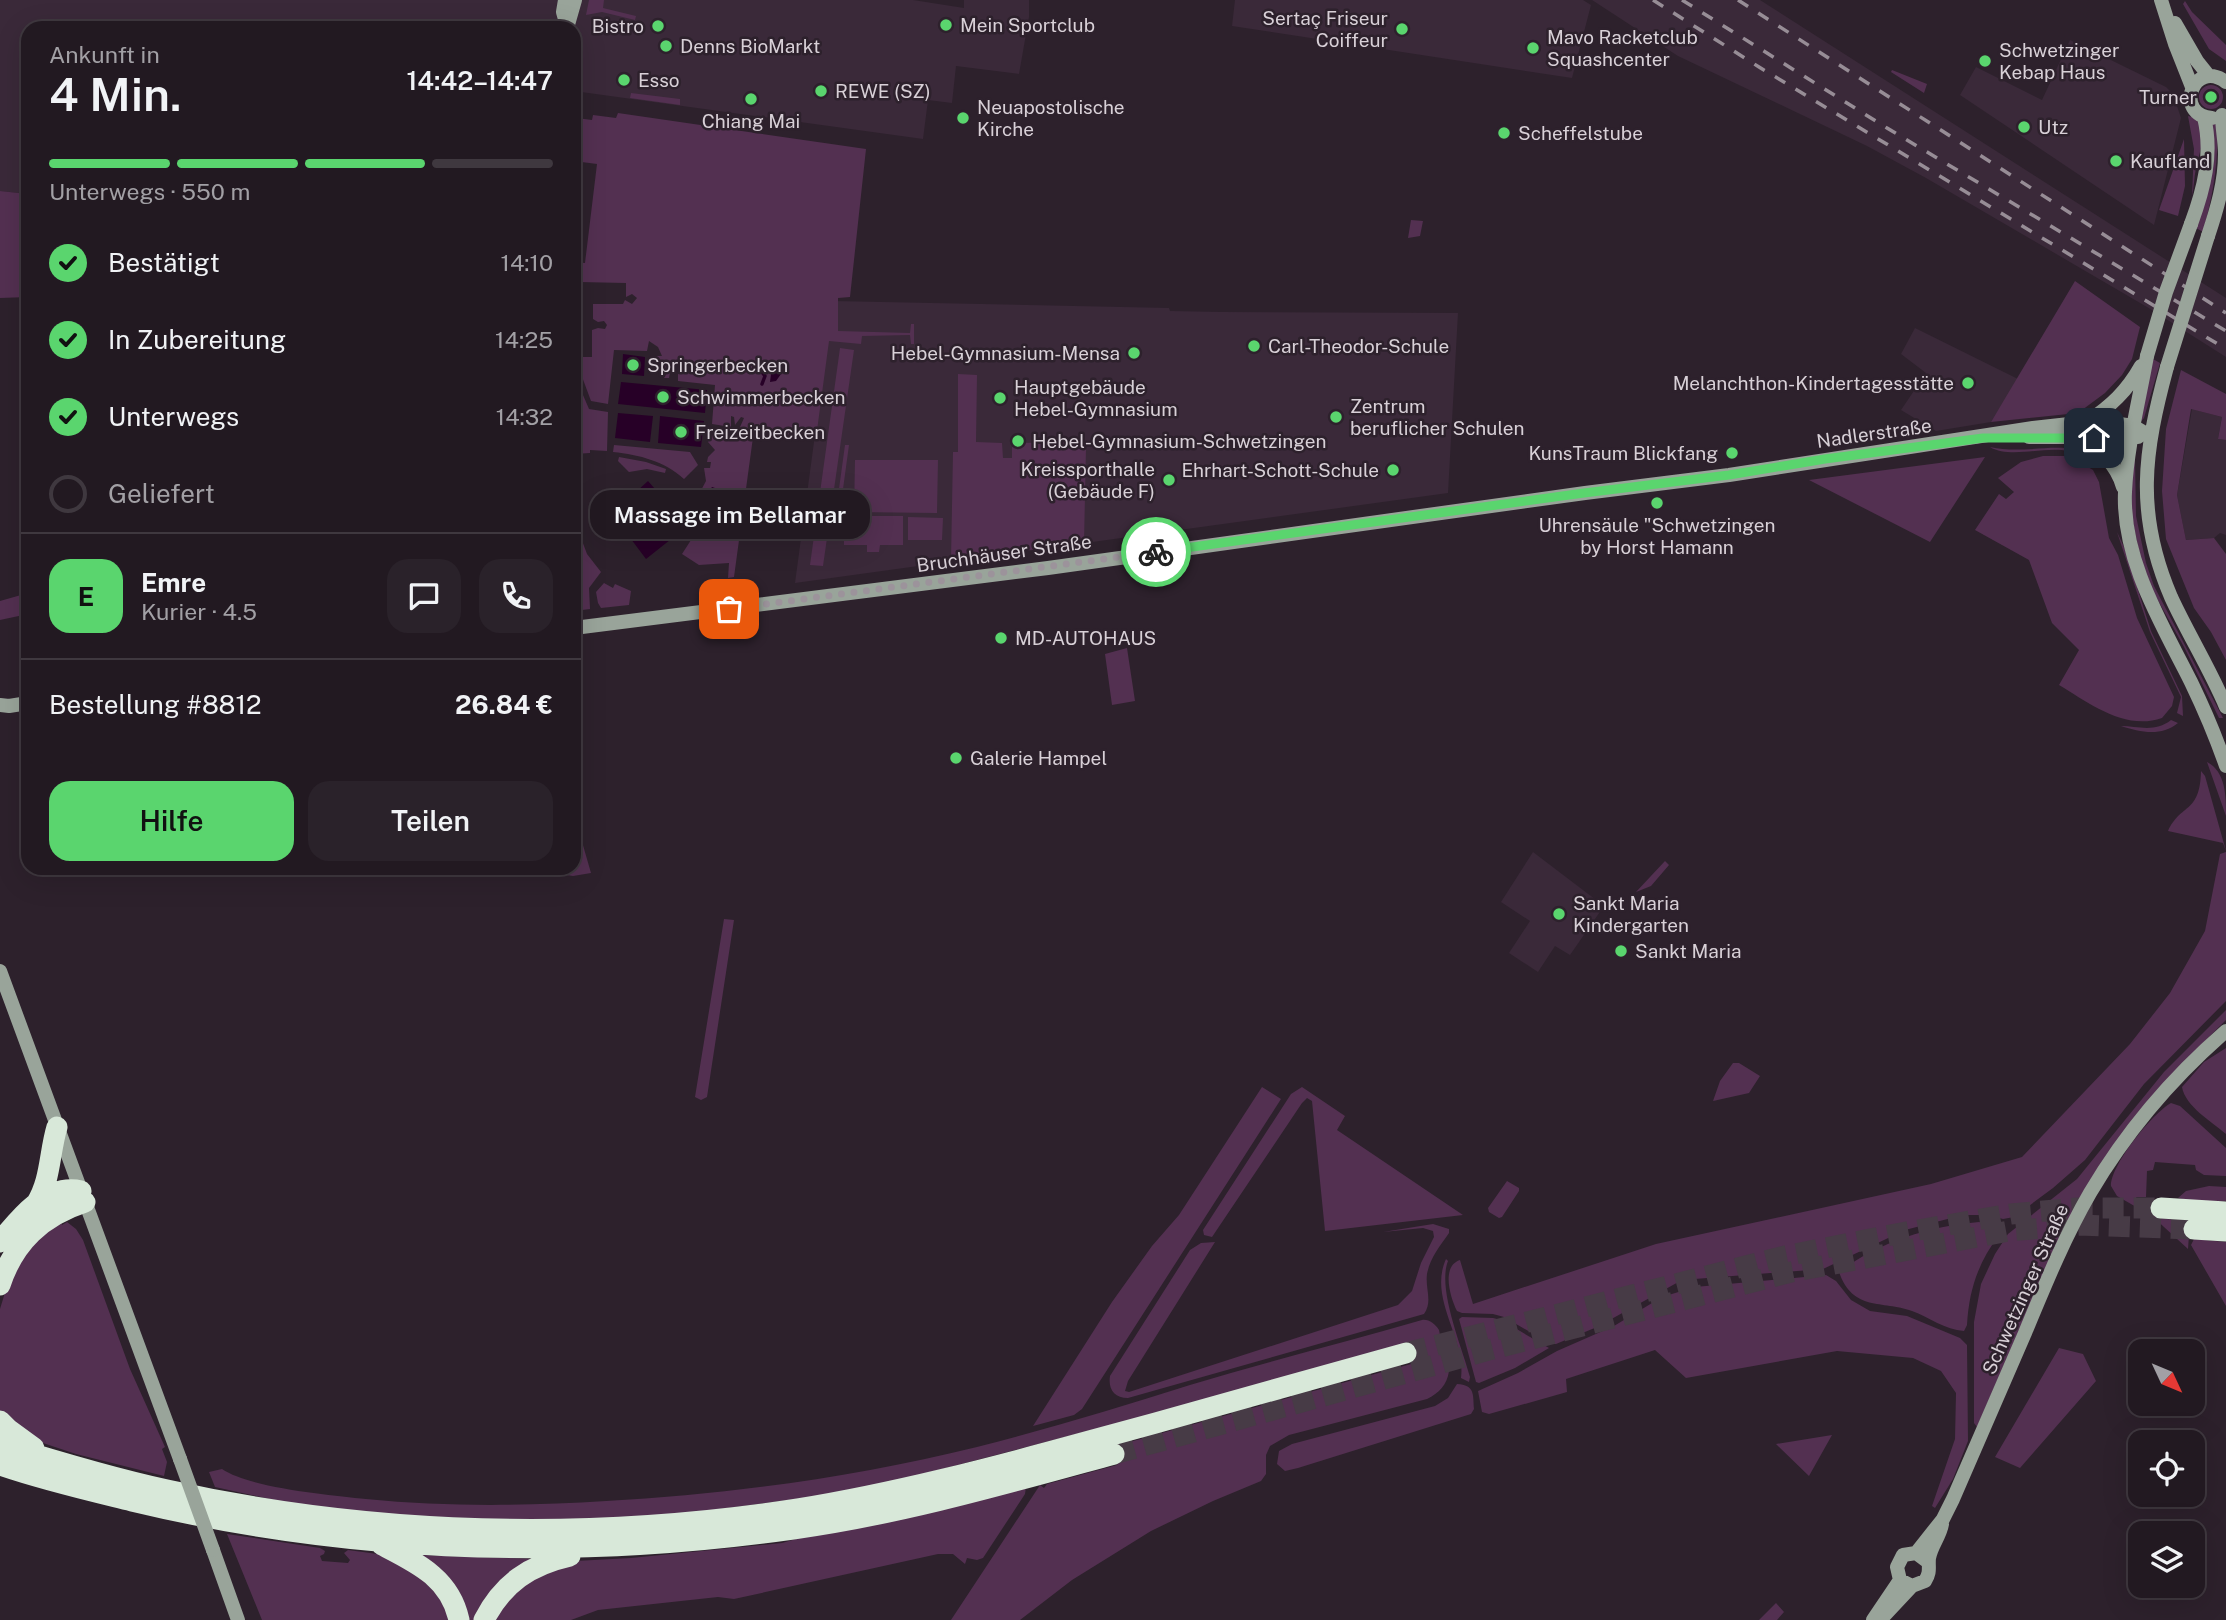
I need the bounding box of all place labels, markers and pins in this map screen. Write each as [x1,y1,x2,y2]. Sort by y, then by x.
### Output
place label: Sertaç Friseur Coiffeur [1262,7,1388,51]
place label: Mein Sportclub [960,14,1095,36]
place label: Bistro [592,15,644,37]
marker: Mein Sportclub [938,17,954,33]
marker: Bistro [650,18,666,34]
marker: Sertaç Friseur Coiffeur [1394,21,1410,37]
place label: Mavo Racketclub Squashcenter [1547,26,1698,70]
place label: Denns BioMarkt [680,35,820,57]
marker: Denns BioMarkt [658,38,674,54]
place label: Schwetzinger Kebap Haus [1999,39,2120,83]
marker: Mavo Racketclub Squashcenter [1525,40,1541,56]
marker: Schwetzinger Kebap Haus [1977,53,1993,69]
place label: Esso [638,69,680,91]
marker: Esso [616,72,632,88]
place label: REWE (SZ) [835,80,931,102]
marker: REWE (SZ) [813,83,829,99]
place label: Turner [2139,86,2197,108]
marker: Turner [2203,89,2219,105]
marker: Chiang Mai [743,91,759,107]
place label: Neuapostolische Kirche [977,96,1125,140]
place label: Chiang Mai [702,110,800,132]
marker: Neuapostolische Kirche [955,110,971,126]
place label: Utz [2038,116,2068,138]
marker: Utz [2016,119,2032,135]
place label: Scheffelstube [1518,122,1643,144]
marker: Scheffelstube [1496,125,1512,141]
place label: Kaufland [2130,150,2210,172]
marker: Kaufland [2108,153,2124,169]
place label: Carl-Theodor-Schule [1268,335,1449,357]
marker: Carl-Theodor-Schule [1246,338,1262,354]
place label: Hebel-Gymnasium-Mensa [891,342,1120,364]
marker: Hebel-Gymnasium-Mensa [1126,345,1142,361]
place label: Springerbecken [647,354,788,376]
marker: Springerbecken [625,357,641,373]
place label: Melanchthon-Kindertagesstätte [1673,372,1954,394]
marker: Melanchthon-Kindertagesstätte [1960,375,1976,391]
place label: Hauptgebäude Hebel-Gymnasium [1014,376,1178,420]
place label: Schwimmerbecken [677,386,846,408]
marker: Schwimmerbecken [655,389,671,405]
marker: Hauptgebäude Hebel-Gymnasium [992,390,1008,406]
place label: Zentrum beruflicher Schulen [1350,395,1524,439]
pin [2064,408,2124,468]
marker: Zentrum beruflicher Schulen [1328,409,1344,425]
place label: Freizeitbecken [695,421,825,443]
marker: Freizeitbecken [673,424,689,440]
place label: Hebel-Gymnasium-Schwetzingen [1032,430,1326,452]
marker: Hebel-Gymnasium-Schwetzingen [1010,433,1026,449]
place label: KunsTraum Blickfang [1528,442,1718,464]
marker: KunsTraum Blickfang [1724,445,1740,461]
place label: Kreissporthalle (Gebäude F) [1021,458,1155,502]
place label: Ehrhart-Schott-Schule [1181,459,1379,481]
marker: Ehrhart-Schott-Schule [1385,462,1401,478]
marker: Kreissporthalle (Gebäude F) [1161,472,1177,488]
callout: Massage im Bellamar [589,490,869,539]
marker: Uhrensäule "Schwetzingen by Horst Hamann [1649,495,1665,511]
place label: Uhrensäule "Schwetzingen by Horst Hamann [1538,514,1776,558]
pin [699,579,759,639]
place label: MD-AUTOHAUS [1015,627,1156,649]
marker: MD-AUTOHAUS [993,630,1009,646]
place label: Galerie Hampel [970,747,1107,769]
marker: Galerie Hampel [948,750,964,766]
place label: Sankt Maria Kindergarten [1573,892,1689,936]
marker: Sankt Maria Kindergarten [1551,906,1567,922]
place label: Sankt Maria [1635,940,1741,962]
marker: Sankt Maria [1613,943,1629,959]

